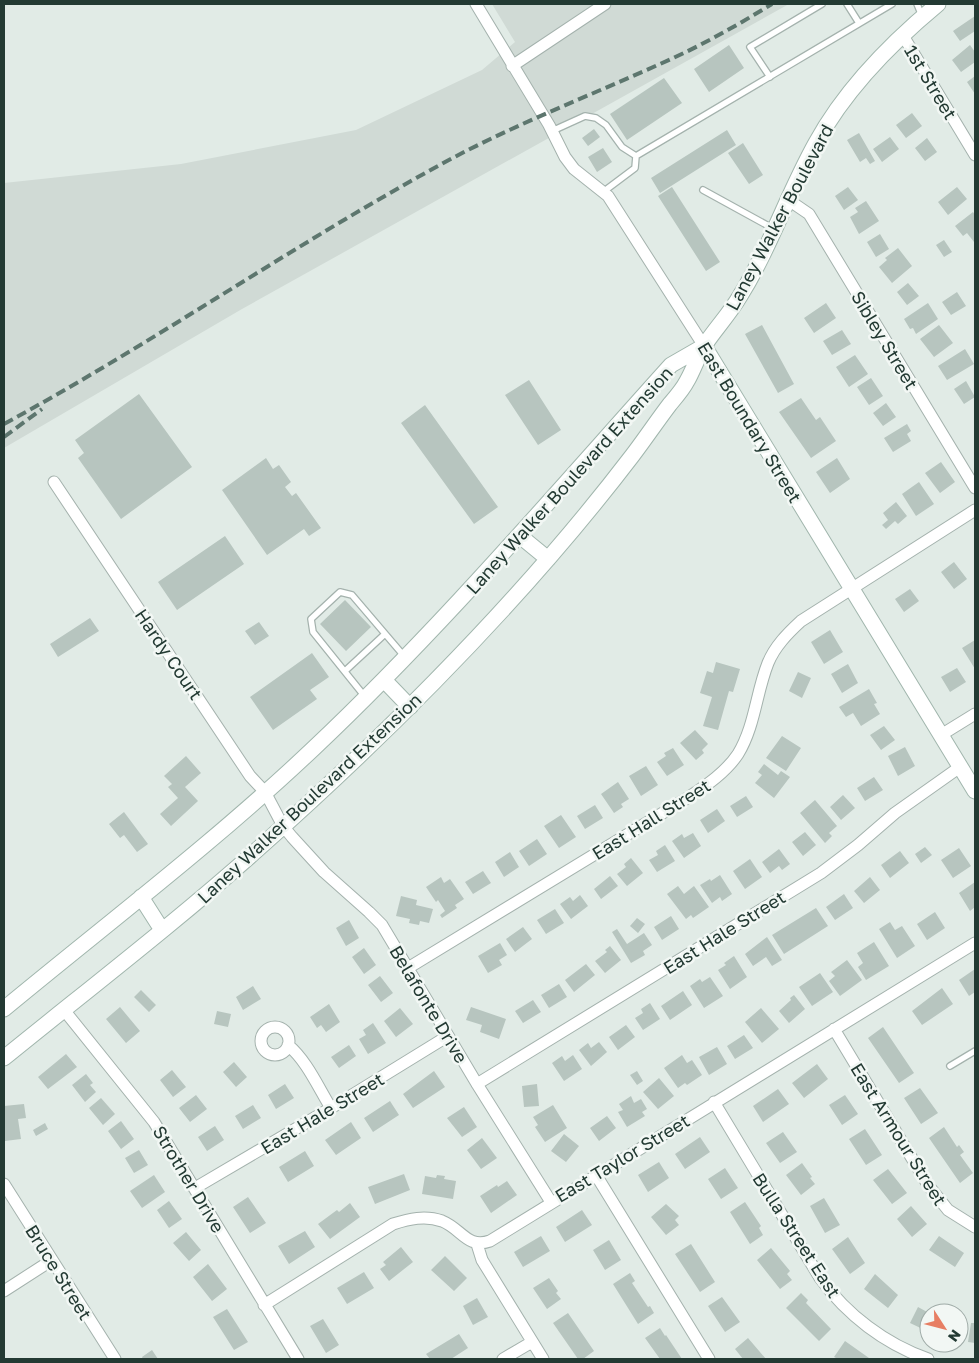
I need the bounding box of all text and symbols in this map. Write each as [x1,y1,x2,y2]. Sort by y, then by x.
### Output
street label: 1st Street [900,41,962,123]
street label: Laney Walker Boulevard [721,120,837,314]
street label: Sibley Street [847,287,923,393]
street label: East Boundary Street [693,338,807,506]
street label: Laney Walker Boulevard Extension [461,362,677,598]
street label: Hardy Court [131,604,207,704]
street label: Laney Walker Boulevard Extension [192,688,426,908]
street label: East Hall Street [588,774,714,864]
street label: East Hale Street [659,886,789,978]
street label: Belafonte Drive [385,941,473,1067]
street label: East Armour Street [846,1059,952,1209]
street label: East Hale Street [256,1068,388,1158]
street label: East Taylor Street [551,1109,693,1207]
street label: Strother Drive [148,1122,230,1236]
street label: Bulla Street East [748,1168,846,1302]
street label: Bruce Street [21,1220,97,1324]
north arrow [919,1303,969,1353]
text: N [945,1327,965,1345]

